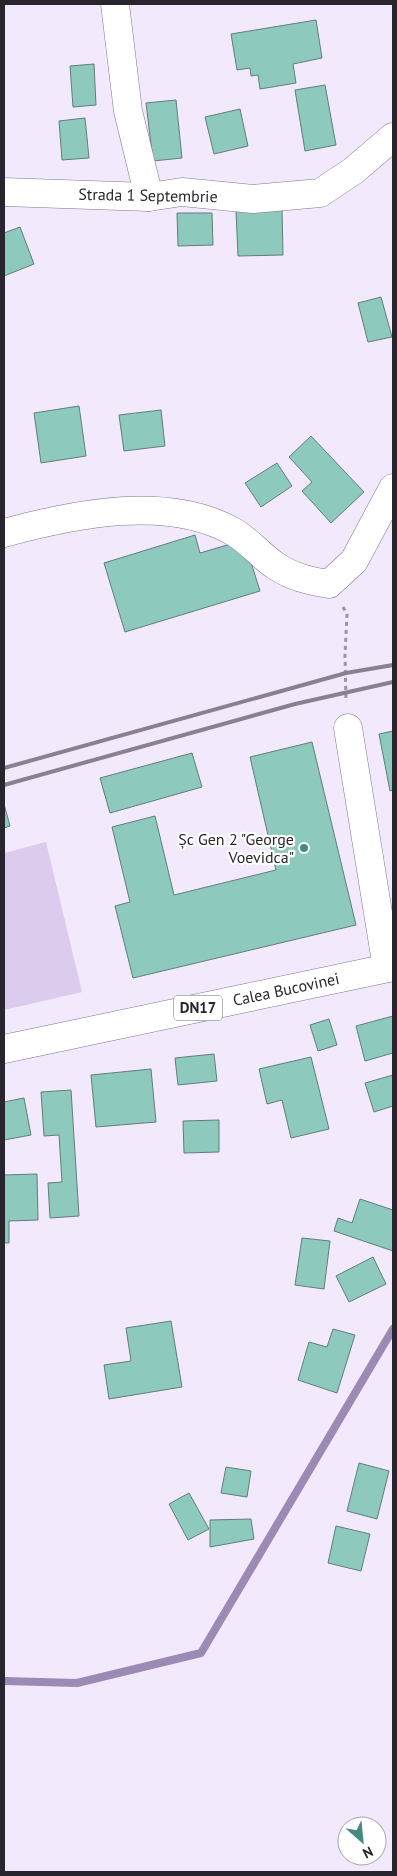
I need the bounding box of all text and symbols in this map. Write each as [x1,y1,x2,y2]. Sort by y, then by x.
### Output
street label: Strada 1 Septembrie [78,184,218,206]
place label: Șc Gen 2 "George Voevidca" [178,829,294,867]
marker: Șc Gen 2 "George Voevidca" [298,842,310,854]
street label: Calea Bucovinei [231,968,341,1010]
road number: DN17 [174,996,222,1020]
north arrow [337,1816,387,1866]
text: N [360,1842,376,1863]

